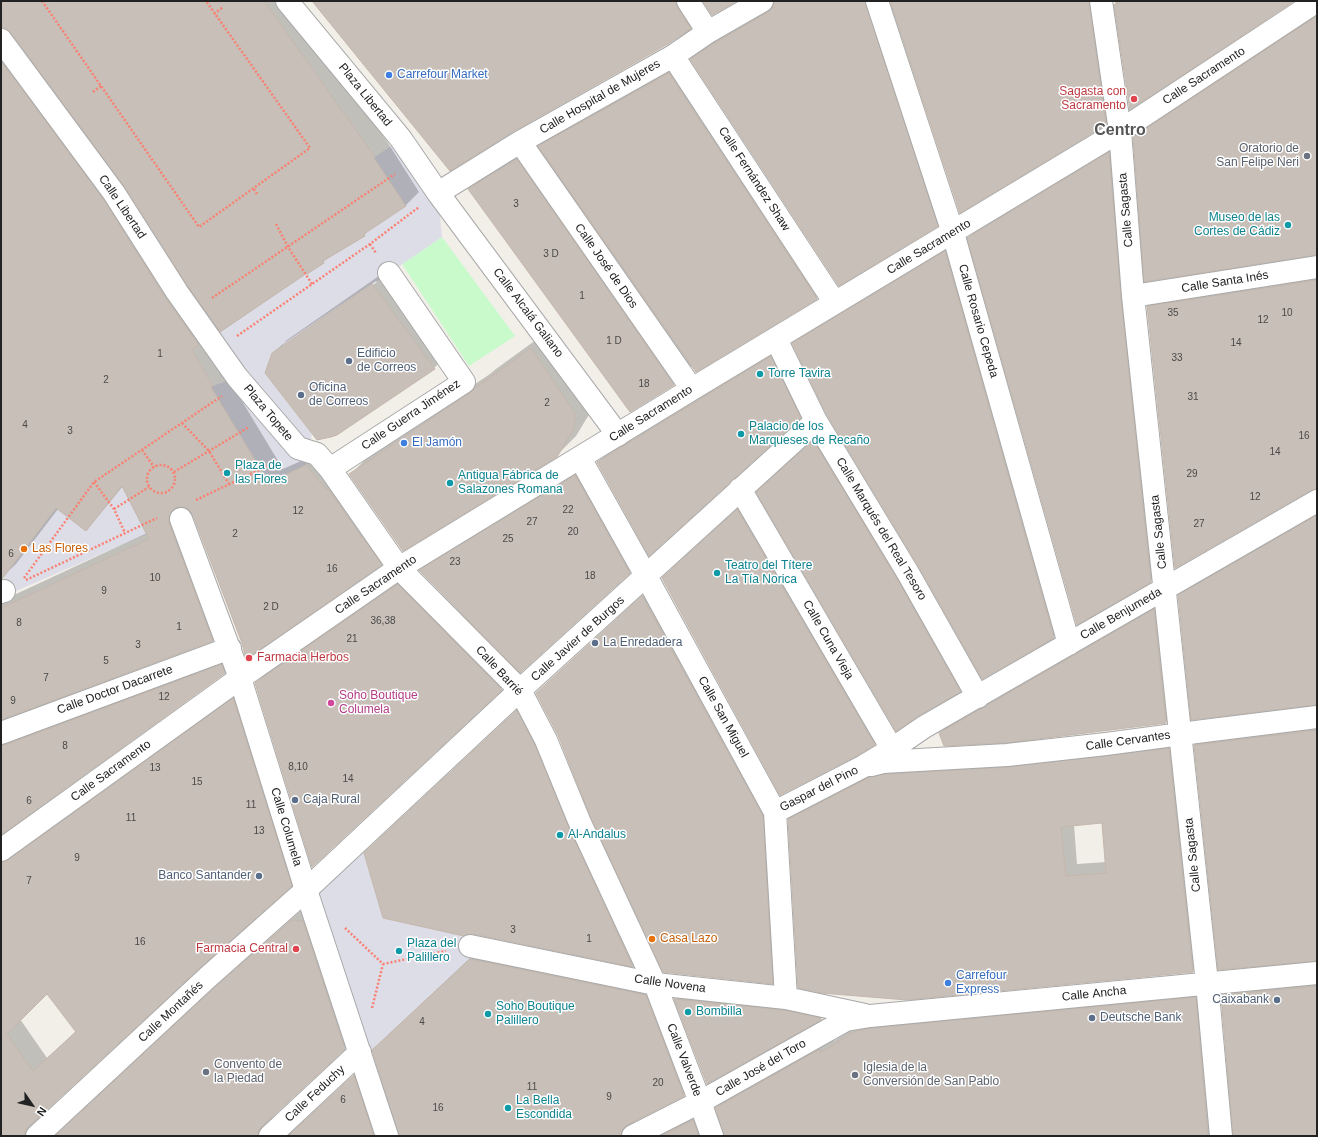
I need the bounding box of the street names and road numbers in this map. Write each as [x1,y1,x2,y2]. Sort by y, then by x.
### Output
street label: Calle Sacramento [1160,44,1248,108]
street label: Calle Hospital de Mujeres [537,57,663,137]
street label: Plaza Libertad [335,61,395,129]
street label: Calle Fernández Shaw [715,124,793,234]
street label: Calle Libertad [95,172,149,242]
street label: Calle Sagasta [1116,172,1136,248]
street label: Calle Sacramento [884,216,974,278]
street label: Calle José de Dios [571,221,641,311]
street label: Calle Rosario Cepeda [955,263,1001,379]
street label: Calle Alcalá Galiano [490,266,566,360]
street label: Calle Santa Inés [1180,268,1270,296]
street label: Calle Guerra Jiménez [359,377,463,453]
street label: Plaza Topete [240,382,296,444]
street label: Calle Sacramento [607,383,695,445]
street label: Calle Marqués del Real Tesoro [833,455,929,603]
street label: Calle Sagasta [1148,494,1170,570]
street label: Calle Sacramento [332,552,420,618]
street label: Calle Benjumeda [1078,585,1164,643]
street label: Calle Javier de Burgos [528,593,628,685]
street label: Calle Cuna Vieja [799,598,857,682]
street label: Calle Barrié [472,643,526,699]
street label: Calle Doctor Dacarrete [55,662,175,718]
street label: Calle San Miguel [695,674,751,760]
street label: Calle Cervantes [1085,728,1171,754]
street label: Calle Sacramento [68,737,154,805]
street label: Gaspar del Pino [777,763,861,815]
street label: Calle Columela [267,786,305,868]
street label: Calle Sagasta [1182,817,1204,893]
street label: Calle Novena [633,972,707,996]
street label: Calle Montañés [136,978,206,1046]
street label: Calle Ancha [1061,983,1127,1005]
street label: Calle Valverde [663,1021,705,1099]
street label: Calle José del Toro [713,1036,809,1100]
street label: Calle Feduchy [282,1063,348,1125]

